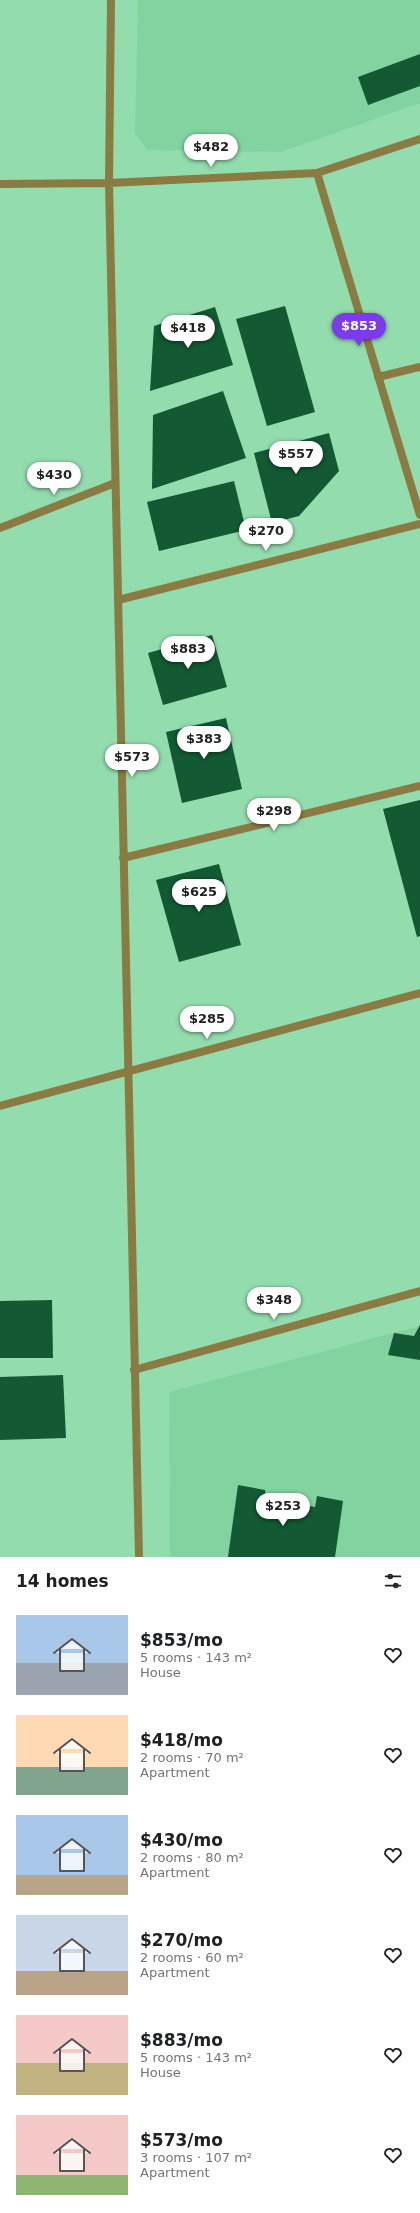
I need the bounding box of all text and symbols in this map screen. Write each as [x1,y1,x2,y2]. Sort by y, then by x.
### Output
pin: $482 [187,134,235,168]
text: $482 [193,139,229,154]
pin: $853 [335,313,383,347]
pin: $418 [164,315,212,349]
text: $853 [341,318,377,333]
text: $418 [170,320,206,335]
pin: $557 [272,441,320,475]
text: $557 [278,446,314,461]
pin: $430 [30,462,78,496]
text: $430 [36,467,72,482]
pin: $270 [242,518,290,552]
text: $270 [248,523,284,538]
pin: $883 [164,636,212,670]
text: $883 [170,641,206,656]
pin: $383 [180,726,228,760]
text: $383 [186,731,222,746]
pin: $573 [108,744,156,778]
text: $573 [114,749,150,764]
pin: $298 [250,798,298,832]
text: $298 [256,803,292,818]
pin: $625 [175,879,223,913]
text: $625 [181,884,217,899]
pin: $285 [183,1006,231,1040]
text: $285 [189,1011,225,1026]
pin: $348 [250,1287,298,1321]
text: $348 [256,1292,292,1307]
pin: $253 [259,1493,307,1527]
text: $253 [265,1498,301,1513]
icon: filters [382,1570,404,1592]
text: 14 homes [16,1571,109,1591]
text: $853/mo [140,1630,223,1650]
icon: home [48,1631,96,1679]
icon: heart [382,1644,404,1666]
text: 5 rooms · 143 m² [140,1650,252,1665]
text: House [140,1665,181,1680]
text: $418/mo [140,1730,223,1750]
icon: home [48,1731,96,1779]
icon: heart [382,1744,404,1766]
text: 2 rooms · 70 m² [140,1750,244,1765]
text: Apartment [140,1765,210,1780]
text: $430/mo [140,1830,223,1850]
icon: home [48,1831,96,1879]
icon: heart [382,1844,404,1866]
text: 2 rooms · 80 m² [140,1850,244,1865]
text: Apartment [140,1865,210,1880]
text: $270/mo [140,1930,223,1950]
icon: home [48,1931,96,1979]
icon: heart [382,1944,404,1966]
text: 2 rooms · 60 m² [140,1950,244,1965]
text: Apartment [140,1965,210,1980]
text: $883/mo [140,2030,223,2050]
icon: home [48,2031,96,2079]
icon: heart [382,2044,404,2066]
text: 5 rooms · 143 m² [140,2050,252,2065]
text: House [140,2065,181,2080]
text: $573/mo [140,2130,223,2150]
icon: home [48,2131,96,2179]
icon: heart [382,2144,404,2166]
text: 3 rooms · 107 m² [140,2150,252,2165]
text: Apartment [140,2165,210,2180]

